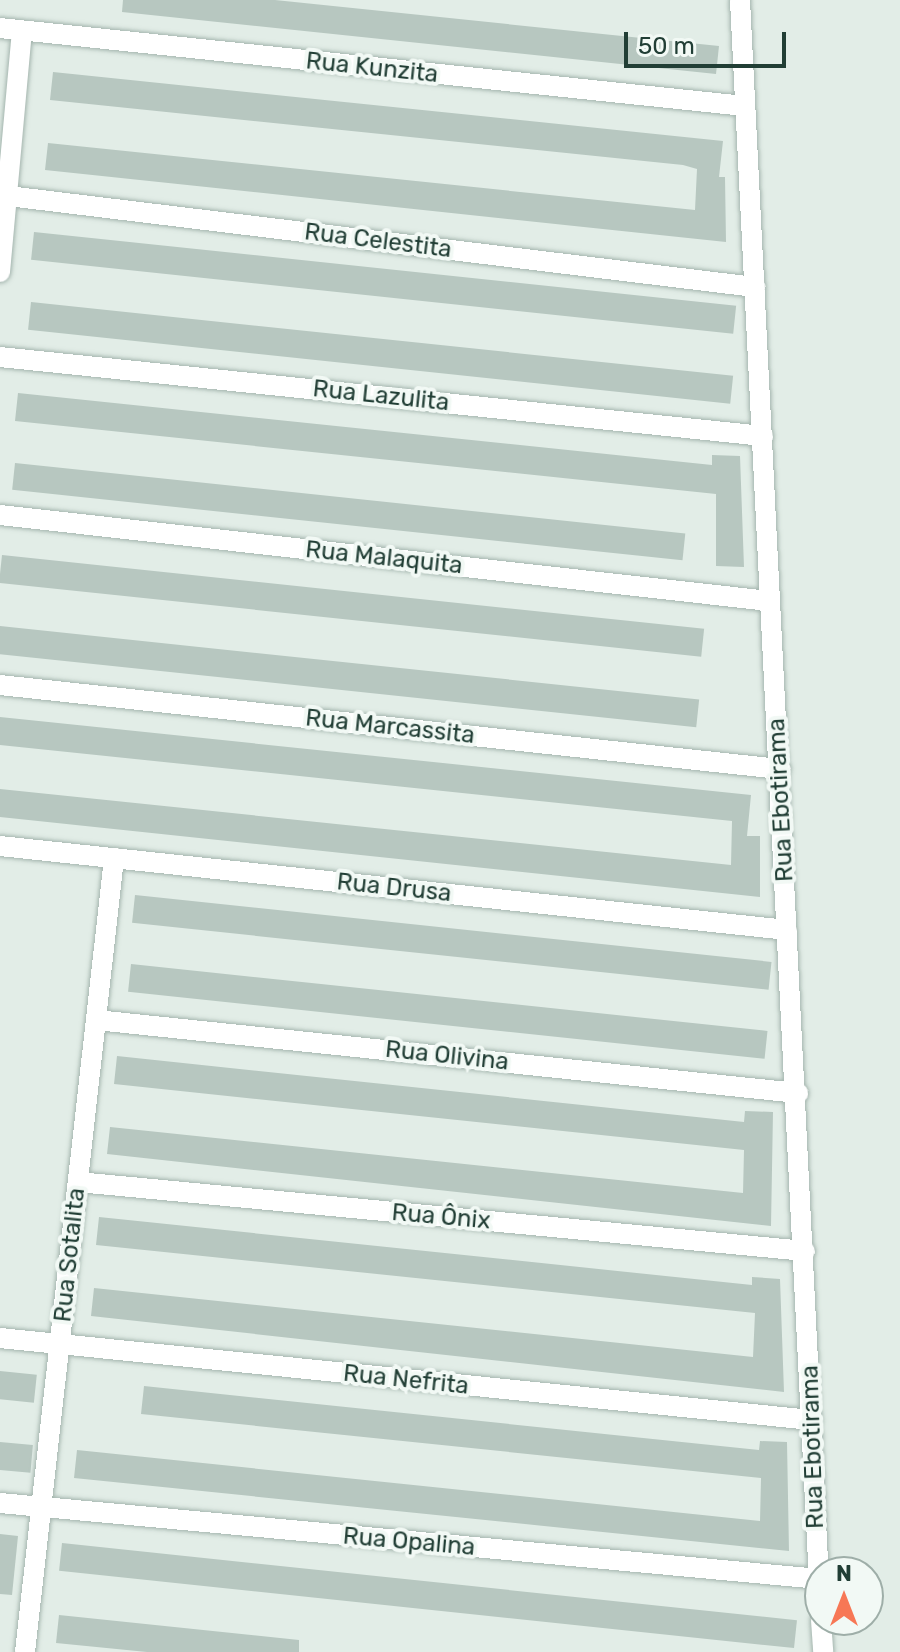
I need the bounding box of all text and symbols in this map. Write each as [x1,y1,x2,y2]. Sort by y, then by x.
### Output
scale bar [628,16,790,66]
text: 50 m [638,32,695,60]
street label: Rua Kunzita [304,47,440,89]
street label: Rua Celestita [303,218,453,264]
street label: Rua Lazulita [311,375,451,417]
street label: Rua Malaquita [304,535,464,581]
street label: Rua Marcassita [304,704,476,750]
street label: Rua Ebotirama [762,717,800,883]
street label: Rua Drusa [335,868,453,908]
street label: Rua Olivina [384,1035,510,1077]
street label: Rua Sotalita [49,1186,91,1324]
street label: Rua Ônix [391,1198,491,1236]
street label: Rua Nefrita [342,1359,470,1401]
street label: Rua Ebotirama [796,1365,830,1529]
street label: Rua Opalina [342,1522,476,1562]
north arrow [804,1556,884,1636]
text: N [836,1560,852,1587]

